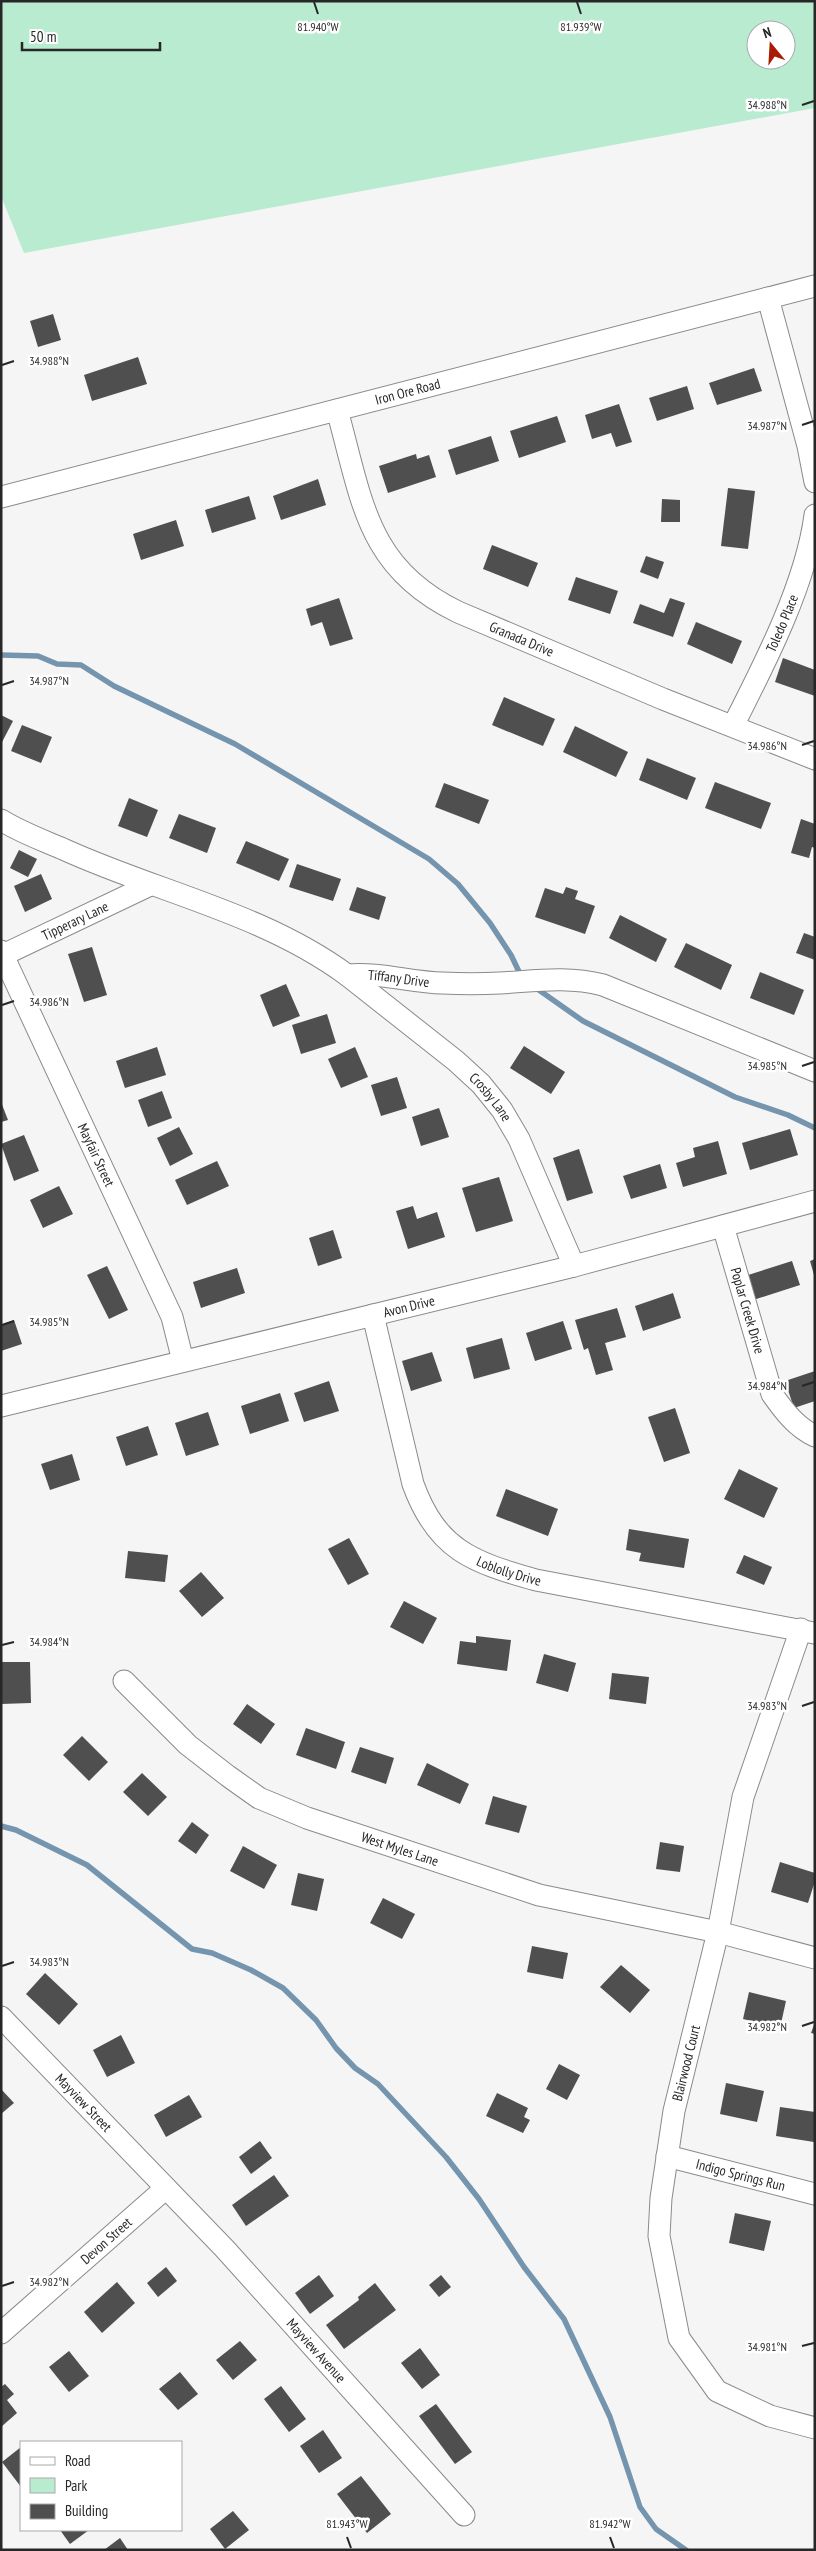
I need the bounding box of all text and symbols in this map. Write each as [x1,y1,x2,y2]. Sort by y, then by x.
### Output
text: 81.940°W [297,19,339,34]
text: 81.939°W [560,19,602,34]
scale bar [22,20,160,52]
north arrow [746,20,796,70]
text: N [761,23,773,42]
text: 50 m [30,27,56,46]
text: 34.988°N [747,97,787,112]
text: 34.988°N [29,353,69,368]
street label: Iron Ore Road [373,375,442,409]
text: 34.987°N [747,418,787,433]
street label: Toledo Place [762,592,802,655]
street label: Granada Drive [487,617,557,661]
text: 34.987°N [29,673,69,688]
text: 34.986°N [747,738,787,753]
street label: Tipperary Lane [39,897,111,944]
street label: Tiffany Drive [367,966,430,991]
text: 34.986°N [29,994,69,1009]
text: 34.985°N [747,1058,787,1073]
street label: Crosby Lane [466,1069,516,1125]
street label: Mayfair Street [74,1120,119,1190]
street label: Poplar Creek Drive [727,1265,769,1356]
street label: Avon Drive [381,1291,437,1321]
text: 34.985°N [29,1314,69,1329]
text: 34.984°N [747,1378,787,1393]
street label: Loblolly Drive [474,1552,543,1590]
text: 34.984°N [29,1634,69,1649]
text: 34.983°N [747,1698,787,1713]
street label: West Myles Lane [359,1828,441,1870]
text: 34.983°N [29,1954,69,1969]
text: 34.982°N [747,2019,787,2034]
street label: Blairwood Court [668,2023,704,2103]
street label: Mayview Street [51,2070,116,2136]
street label: Indigo Springs Run [694,2155,787,2195]
street label: Devon Street [77,2213,136,2268]
text: 34.982°N [29,2274,69,2289]
street label: Mayview Avenue [283,2315,350,2387]
text: 34.981°N [747,2339,787,2354]
legend [20,2441,182,2531]
text: Road [65,2451,91,2470]
text: Park [65,2476,87,2495]
text: Building [65,2501,108,2520]
text: 81.943°W [326,2516,368,2531]
text: 81.942°W [589,2516,631,2531]

